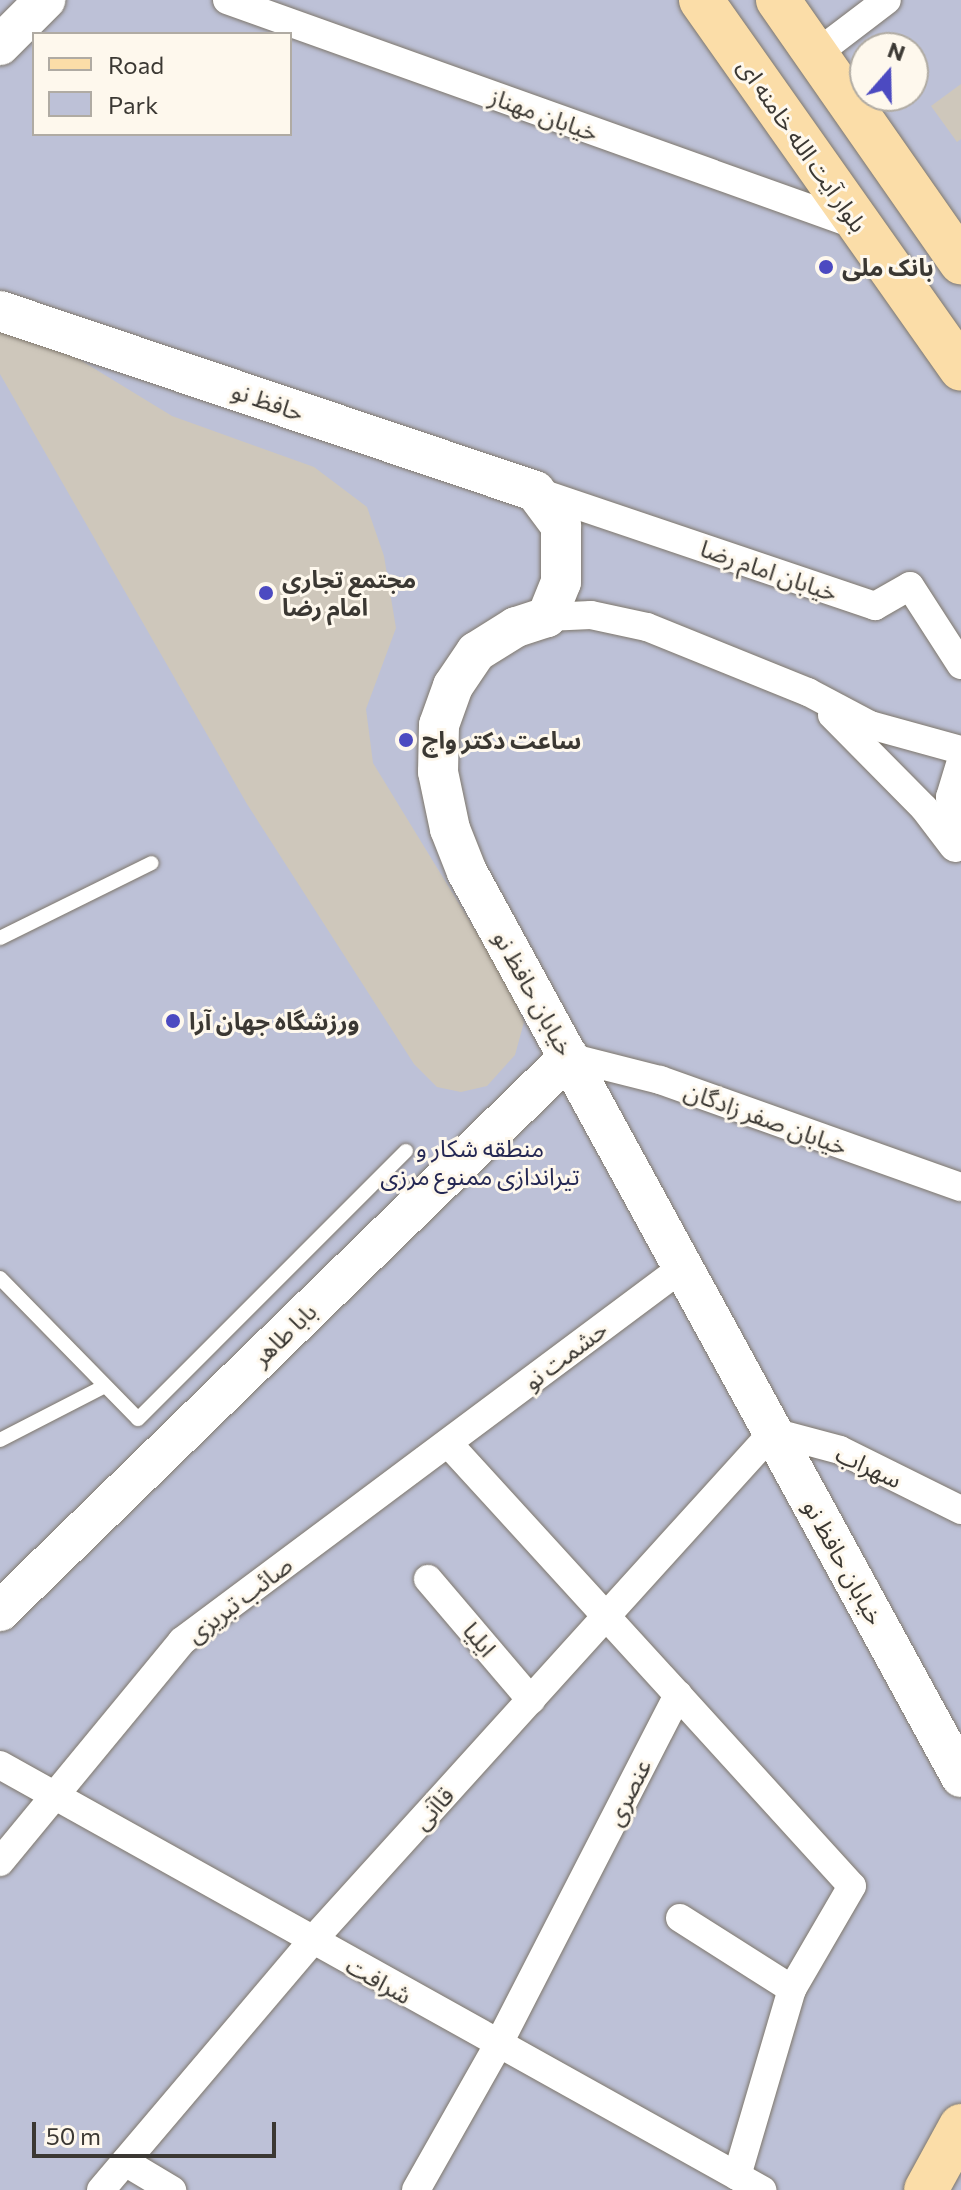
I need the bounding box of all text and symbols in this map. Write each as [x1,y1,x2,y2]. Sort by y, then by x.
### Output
legend [32,32,292,136]
north arrow [849,32,929,112]
text: N [884,35,909,66]
text: Road [108,50,164,79]
street label: بلوار آیت الله خامنه ای [732,53,874,237]
street label: خیابان مهناز [486,81,602,147]
text: Park [108,90,158,119]
place label: بانک ملی [842,253,934,281]
marker: بانک ملی [817,258,835,276]
street label: حافظ نو [228,375,308,427]
street label: خیابان امام رضا [697,533,841,607]
place label: مجتمع تجاری امام رضا [282,565,416,621]
marker: مجتمع تجاری امام رضا [257,584,275,602]
place label: ساعت دکتر واچ [422,726,581,754]
marker: ساعت دکتر واچ [397,731,415,749]
street label: خیابان حافظ نو [488,925,580,1061]
place label: ورزشگاه جهان آرا [189,1007,359,1035]
marker: ورزشگاه جهان آرا [164,1012,182,1030]
street label: خیابان صفر زادگان [681,1075,851,1161]
park label: منطقه شکار و تیراندازی ممنوع مرزی [380,1134,580,1190]
street label: بابا طاهر [246,1297,322,1371]
street label: حشمت نو [518,1314,612,1396]
street label: سهراب [831,1438,907,1494]
street label: خیابان حافظ نو [798,1494,890,1630]
street label: صائب تبریزی [180,1550,298,1648]
street label: ایلیا [457,1616,503,1662]
street label: عنصری [599,1754,657,1830]
street label: قاآنی [406,1781,460,1835]
street label: شرافت [341,1950,417,2010]
scale bar [36,2106,280,2156]
text: 50 m [46,2121,101,2150]

